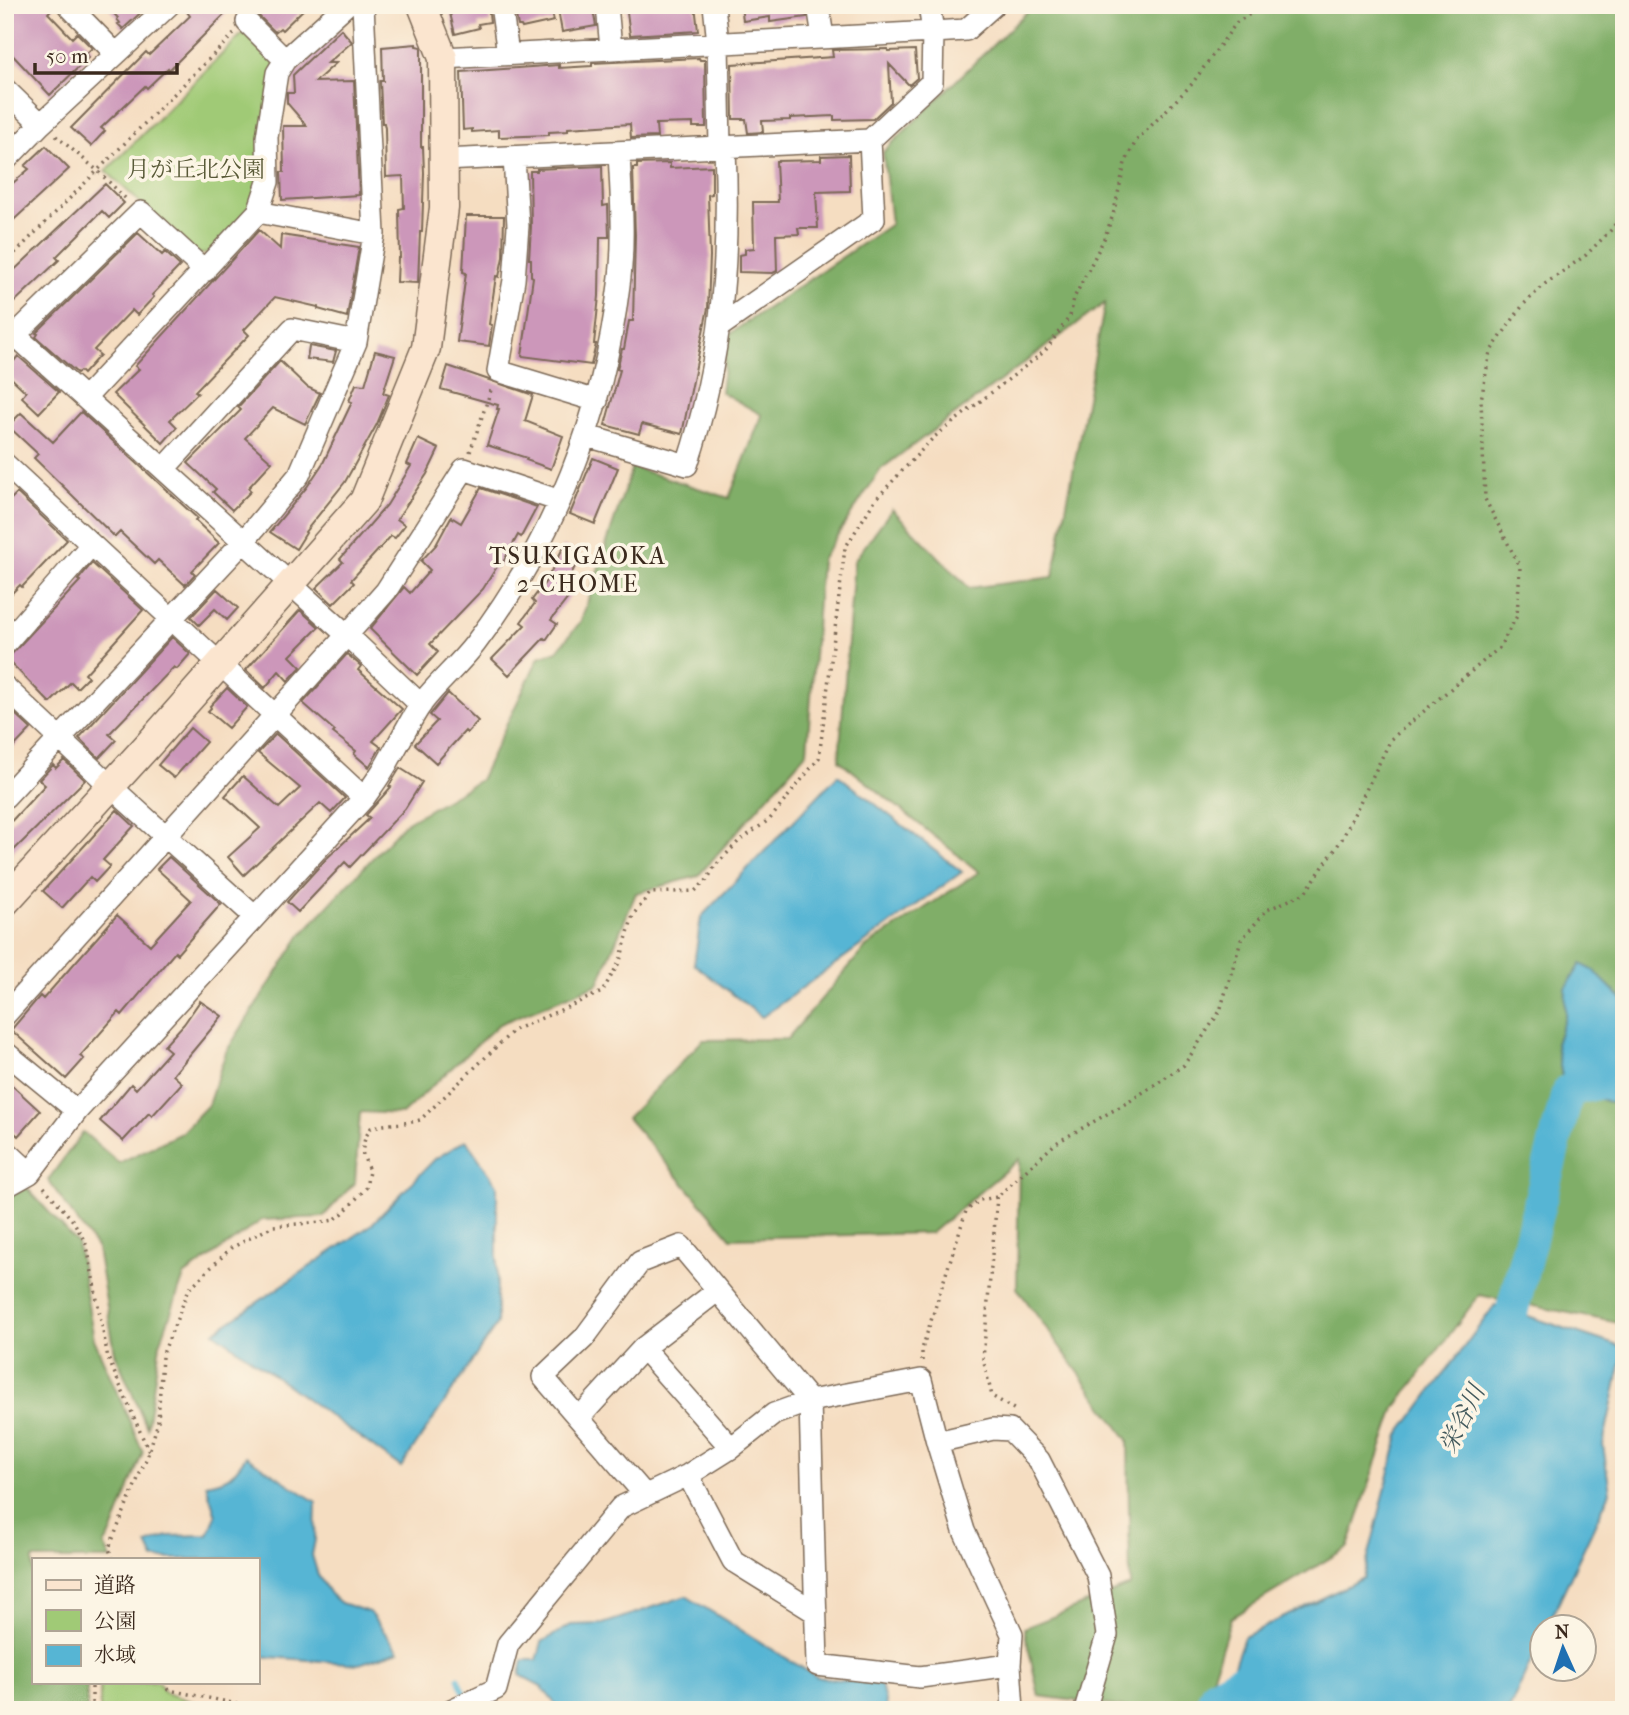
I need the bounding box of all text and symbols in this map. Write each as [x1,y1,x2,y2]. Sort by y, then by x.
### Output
scale bar [35,32,177,76]
text: 50 m [46,44,89,68]
park label: 月が丘北公園 [127,156,265,183]
district label: TSUKIGAOKA 2-CHOME [489,542,667,598]
water label: 栄谷川 [1434,1378,1492,1457]
legend [32,1558,259,1684]
text: 道路 [94,1573,136,1597]
text: 公園 [94,1609,136,1633]
north arrow [1528,1614,1598,1684]
text: N [1554,1621,1571,1643]
text: 水域 [94,1643,136,1667]

